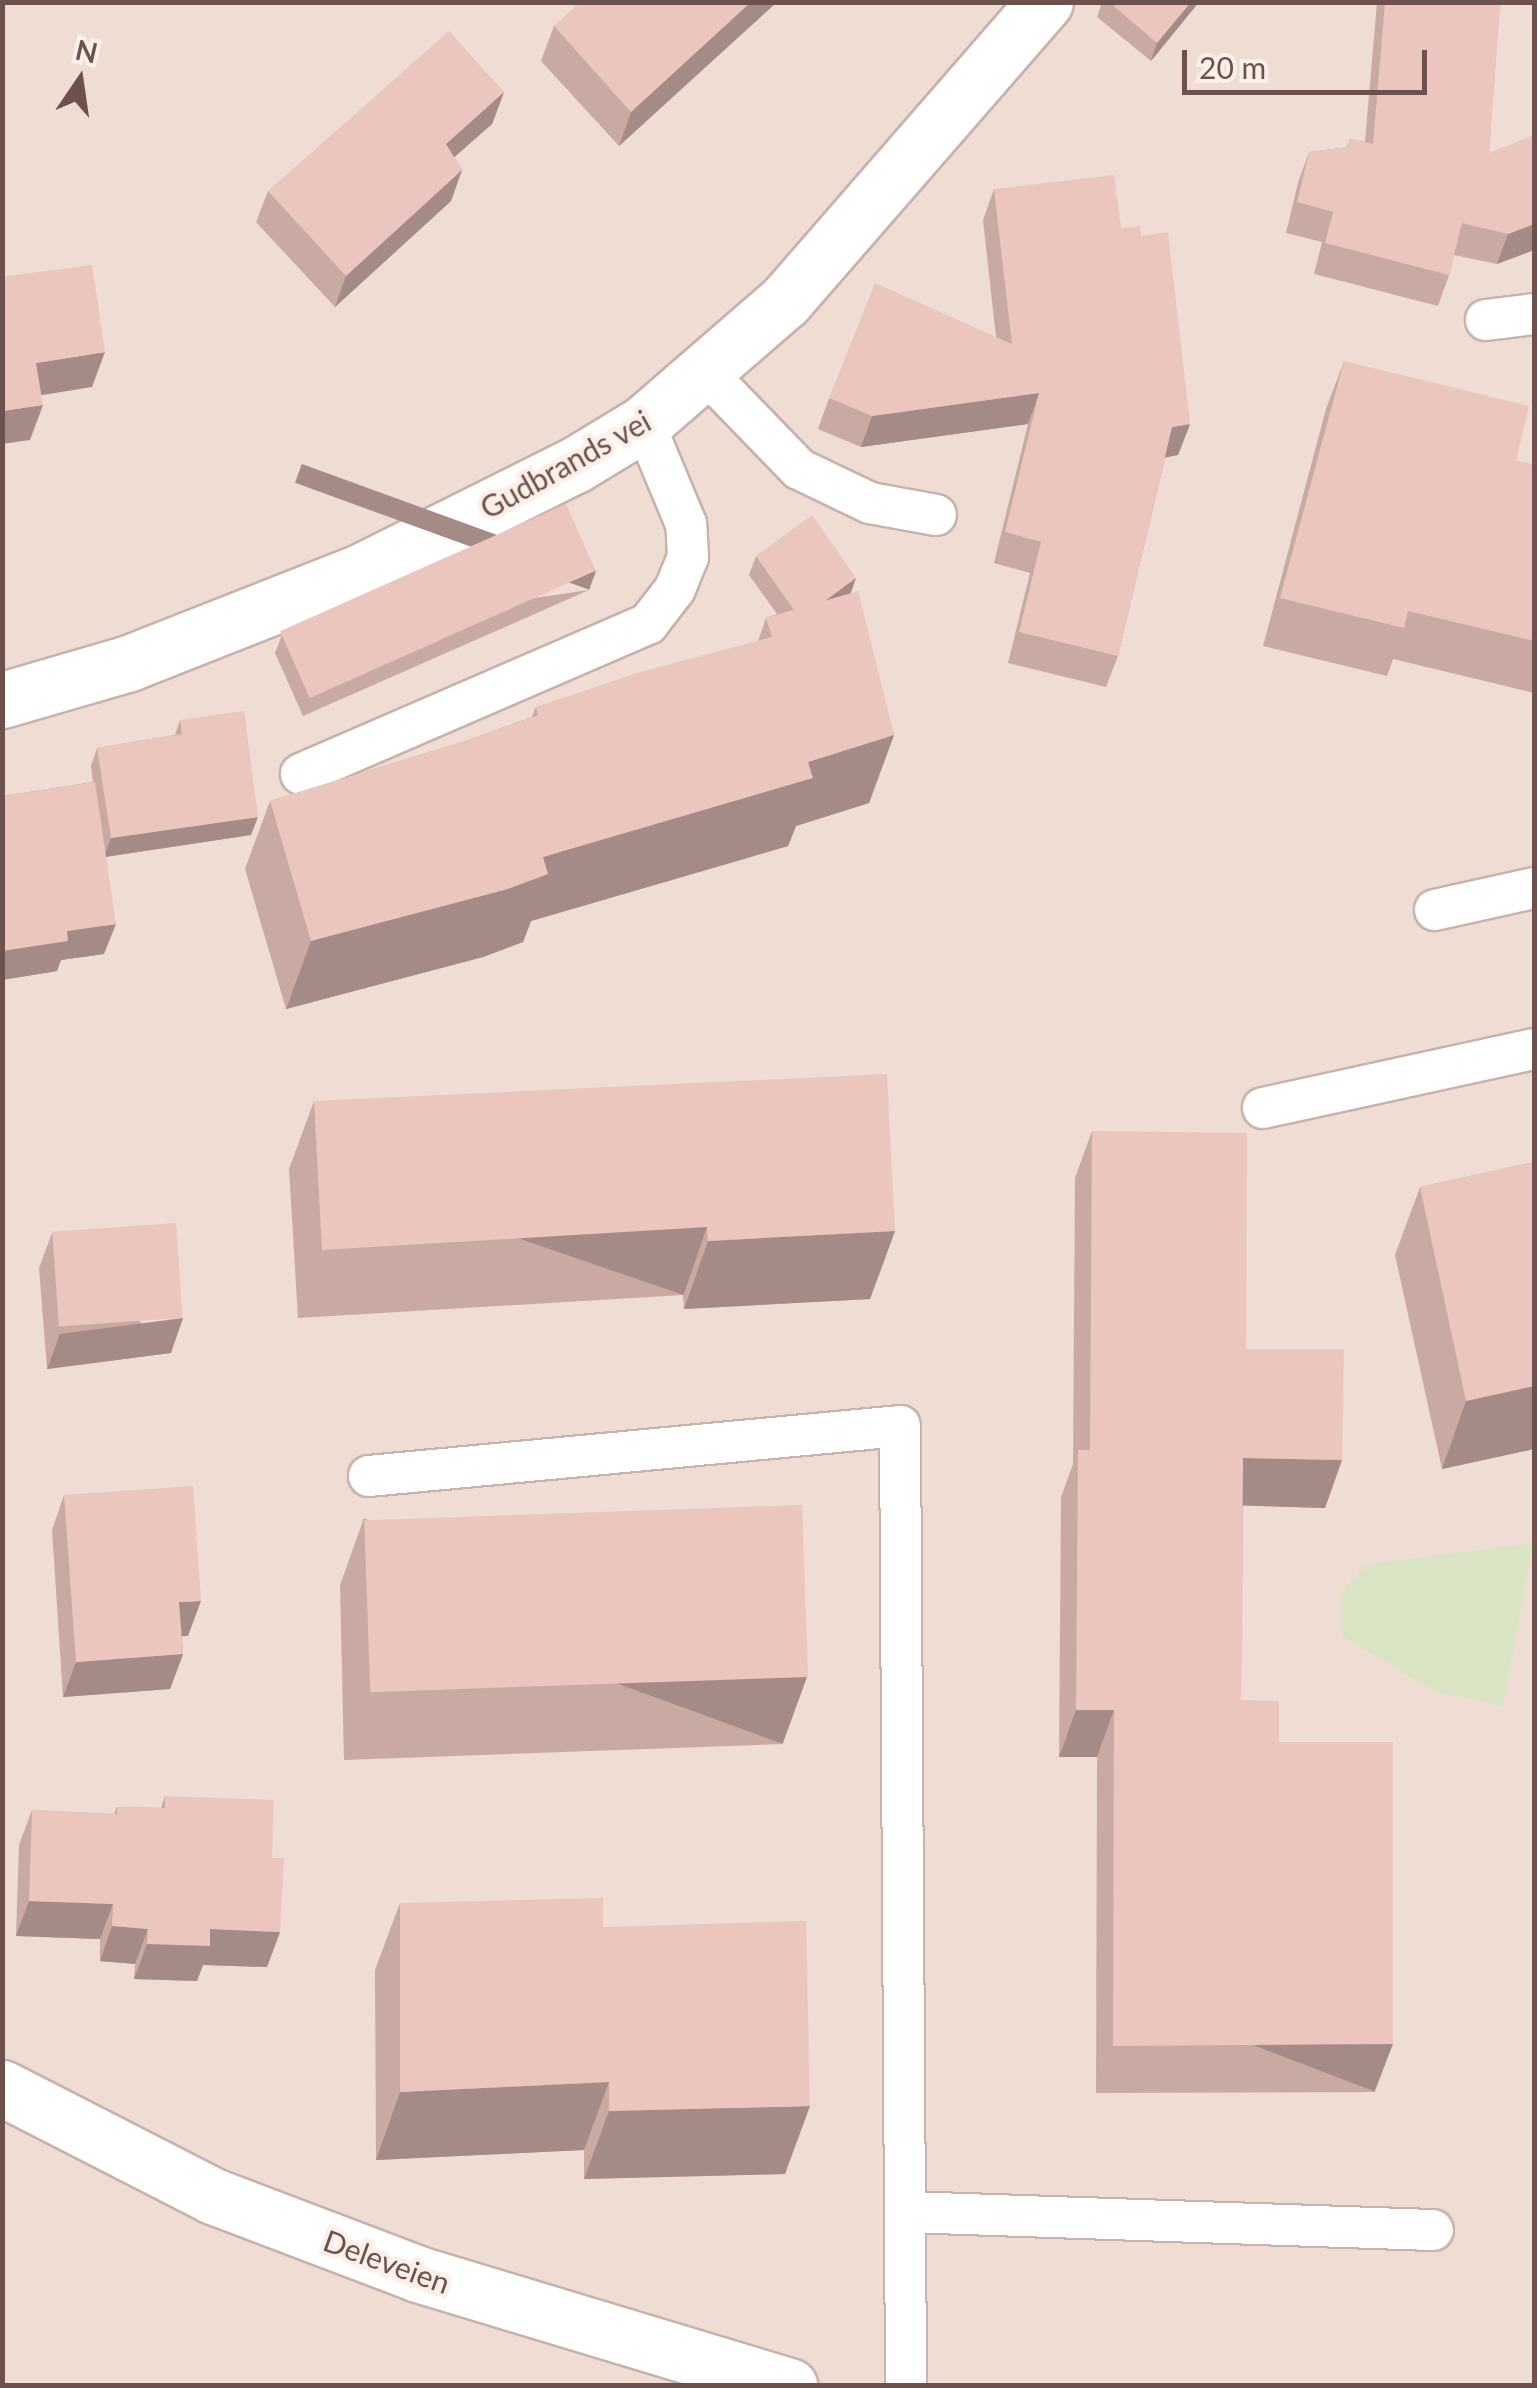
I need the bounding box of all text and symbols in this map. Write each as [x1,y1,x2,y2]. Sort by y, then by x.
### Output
north arrow [30,30,130,130]
scale bar [1187,30,1432,92]
text: N [72,32,101,70]
text: 20 m [1199,49,1266,85]
street label: Gudbrands vei [473,402,657,526]
street label: Deleveien [319,2222,455,2300]

